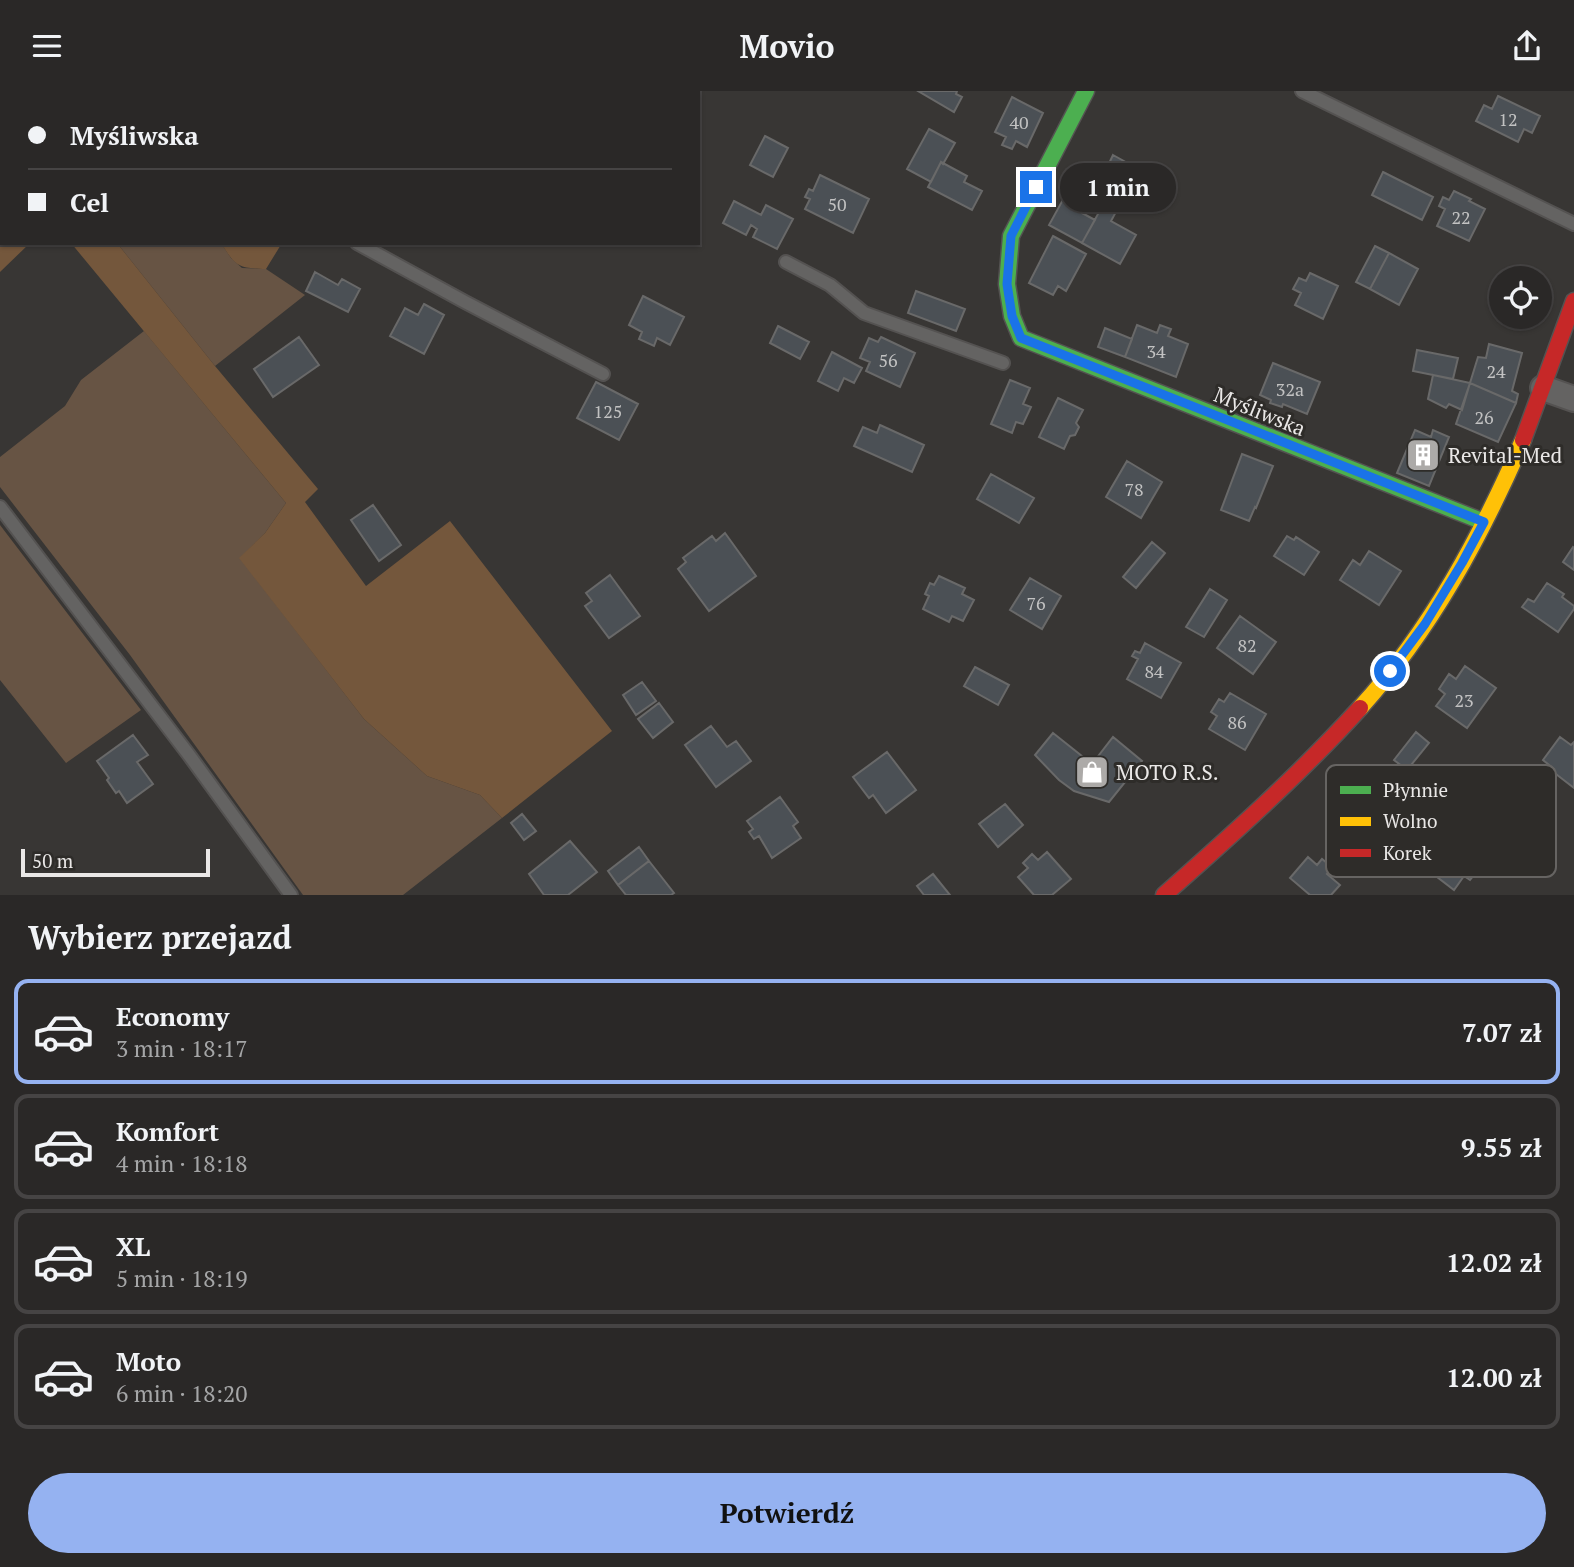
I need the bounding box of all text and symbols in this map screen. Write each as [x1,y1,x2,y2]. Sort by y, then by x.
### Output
text: Movio [739,25,835,67]
icon: menu [28,27,66,65]
icon: share [1508,27,1546,65]
house number: 12 [1498,107,1518,131]
house number: 40 [1009,110,1029,134]
text: Myśliwska [70,118,199,152]
callout: 1 min [1060,163,1176,211]
route end [1020,171,1052,203]
text: 1 min [1087,172,1149,203]
text: Cel [70,185,109,219]
house number: 50 [827,192,847,216]
house number: 22 [1451,205,1471,229]
map controls [1489,266,1552,329]
button: locate [1489,266,1552,329]
house number: 34 [1146,339,1166,363]
house number: 56 [878,348,898,372]
house number: 24 [1486,359,1506,383]
house number: 32a [1276,377,1304,401]
street label: Myśliwska [1210,380,1310,442]
house number: 125 [594,399,622,423]
house number: 26 [1474,405,1494,429]
building icon: Revital-Med [1404,436,1442,474]
place label: Revital-Med [1448,441,1563,469]
house number: 78 [1124,477,1144,501]
house number: 76 [1026,591,1046,615]
house number: 82 [1237,633,1257,657]
route start [1374,655,1406,687]
house number: 84 [1144,659,1164,683]
house number: 23 [1454,688,1474,712]
house number: 86 [1227,710,1247,734]
shop icon: MOTO R.S. [1073,753,1111,791]
place label: MOTO R.S. [1116,758,1219,786]
legend [1326,765,1556,877]
text: Płynnie [1383,777,1448,802]
text: Wolno [1383,808,1438,833]
text: Korek [1383,840,1432,865]
scale bar [21,846,210,878]
text: 50 m [32,848,73,873]
text: Wybierz przejazd [28,916,292,958]
text: Economy [116,999,229,1033]
icon: car [32,1000,95,1063]
text: 7.07 zł [1462,1015,1542,1049]
text: 3 min · 18:17 [116,1033,248,1064]
text: Komfort [116,1114,219,1148]
icon: car [32,1115,95,1178]
text: 9.55 zł [1461,1130,1542,1164]
text: 4 min · 18:18 [116,1148,248,1179]
text: XL [116,1229,150,1263]
icon: car [32,1230,95,1293]
text: 12.02 zł [1446,1245,1542,1279]
text: 5 min · 18:19 [116,1263,248,1294]
text: Moto [116,1344,181,1378]
icon: car [32,1345,95,1408]
text: 12.00 zł [1446,1360,1542,1394]
text: 6 min · 18:20 [116,1378,248,1409]
button: Potwierdź [28,1473,1546,1553]

